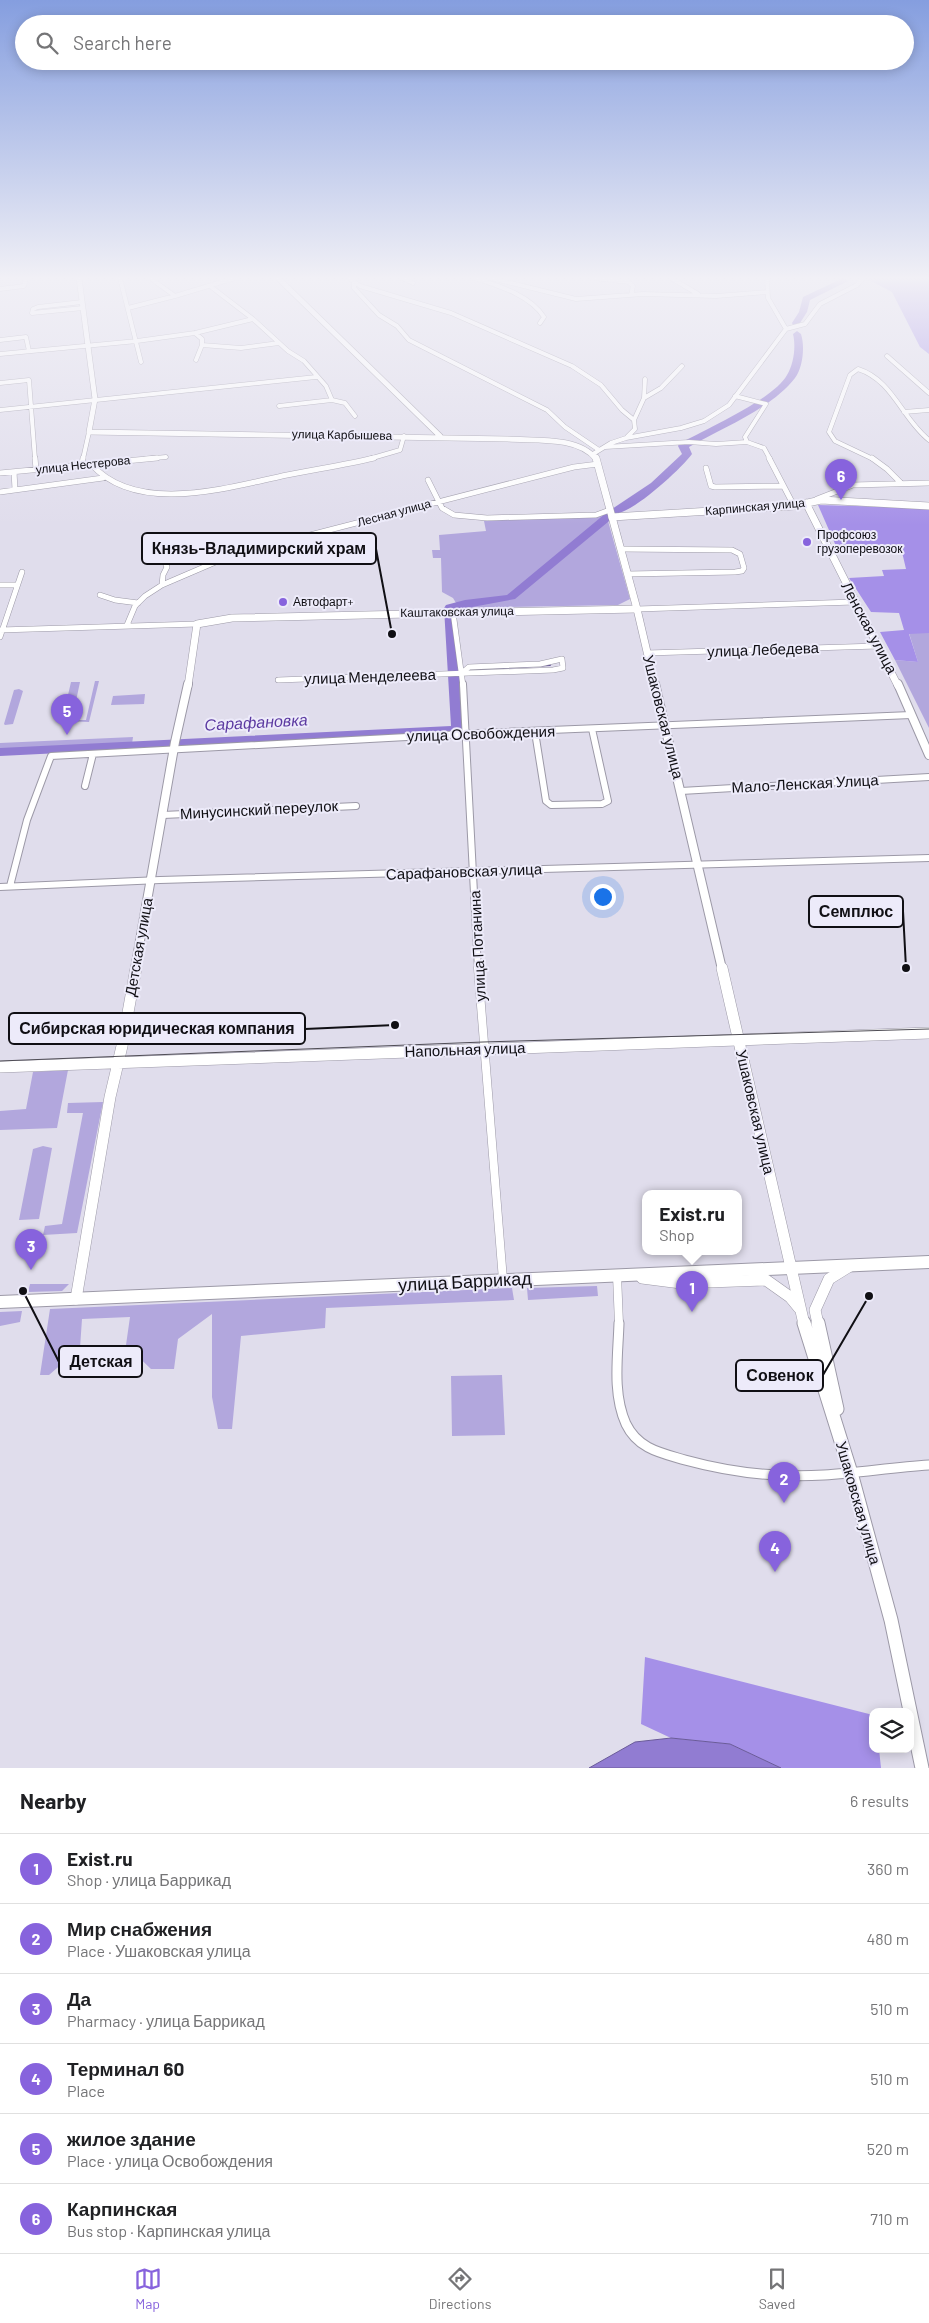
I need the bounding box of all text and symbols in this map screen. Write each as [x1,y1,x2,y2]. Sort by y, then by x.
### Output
search box [15,15,914,70]
icon: search [33,29,61,57]
text: Search here [73,31,172,54]
street label: улица Карбышева [292,426,393,443]
street label: улица Нестерова [35,452,131,477]
pin: 6 [825,459,857,500]
street label: Лесная улица [355,495,433,530]
street label: Карпинская улица [704,495,806,518]
place label: Профсоюз грузоперевозок [817,527,903,556]
callout: Князь-Владимирский храм [142,533,376,564]
marker: Профсоюз грузоперевозок [801,536,813,548]
text: Князь-Владимирский храм [152,538,366,557]
street label: Ленская улица [838,578,902,677]
place label: Автофарт+ [293,594,354,609]
marker: Автофарт+ [277,596,289,608]
street label: Каштаковская улица [400,603,514,620]
street label: улица Лебедева [707,638,820,660]
street label: Ушаковская улица [640,653,688,781]
street label: улица Менделеева [304,665,437,687]
pin: 5 [51,694,83,735]
water label: Сарафановка [204,709,308,734]
street label: улица Освобождения [407,721,555,745]
street label: Мало-Ленская Улица [731,770,880,796]
street label: Минусинский переулок [179,796,339,822]
street label: Сарафановская улица [386,859,543,883]
your location [590,884,616,910]
street label: улица Потанина [465,889,489,1002]
street label: Детская улица [120,895,156,998]
callout: Семплюс [809,896,903,927]
text: Семплюс [819,901,893,920]
callout: Сибирская юридическая компания [9,1013,305,1044]
text: Сибирская юридическая компания [19,1018,295,1037]
street label: Напольная улица [404,1038,526,1060]
street label: Ушаковская улица [733,1048,779,1176]
popup [642,1190,742,1255]
text: Exist.ru [659,1202,725,1225]
text: Shop [659,1225,695,1244]
pin: 3 [15,1229,47,1270]
street label: улица Баррикад [398,1266,533,1295]
pin: 1 [676,1271,708,1312]
callout: Детская [59,1346,142,1377]
text: Детская [69,1351,133,1370]
callout: Совенок [736,1360,823,1391]
text: Совенок [746,1365,815,1384]
street label: Ушаковская улица [833,1439,885,1567]
pin: 2 [768,1462,800,1503]
pin: 4 [759,1531,791,1572]
map controls [869,1708,914,1753]
button: layers [869,1708,914,1753]
text: Nearby [20,1788,86,1813]
text: 6 results [850,1791,909,1810]
text: Exist.ru [67,1847,133,1870]
text: 1 [33,1859,39,1878]
text: 360 m [867,1859,909,1878]
text: Shop · улица Баррикад [67,1870,231,1889]
text: Мир снабжения [67,1917,212,1940]
text: 2 [32,1929,40,1948]
text: 480 m [866,1929,909,1948]
text: Place · Ушаковская улица [67,1941,251,1960]
text: Да [67,1987,91,2010]
text: 3 [32,1999,40,2018]
text: 510 m [870,1999,909,2018]
text: Pharmacy · улица Баррикад [67,2011,265,2030]
text: Терминал 60 [67,2057,184,2080]
text: 4 [31,2069,41,2088]
text: 510 m [870,2069,909,2088]
text: Place [67,2081,105,2100]
text: жилое здание [67,2127,196,2150]
text: 5 [32,2139,40,2158]
text: 520 m [867,2139,909,2158]
text: Place · улица Освобождения [67,2151,273,2170]
text: Карпинская [67,2197,177,2220]
text: 6 [32,2209,40,2228]
text: 710 m [870,2209,909,2228]
text: Bus stop · Карпинская улица [67,2221,271,2240]
tab: Map [134,2265,162,2312]
tab: Directions [429,2265,491,2312]
tab: Saved [759,2265,795,2312]

